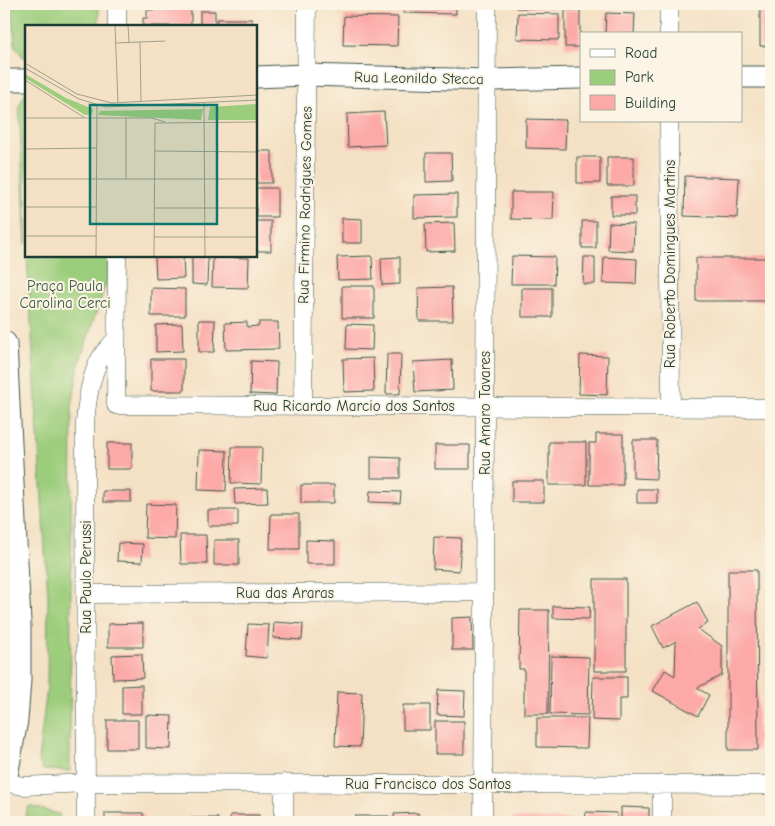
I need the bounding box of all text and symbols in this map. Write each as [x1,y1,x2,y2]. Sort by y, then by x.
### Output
inset map [25,25,258,258]
legend [580,32,742,122]
text: Road [625,44,657,62]
street label: Rua Leonildo Stecca [354,68,484,88]
text: Park [625,68,654,86]
text: Building [625,94,676,112]
street label: Rua Firmino Rodrigues Gomes [294,106,316,304]
street label: Rua Roberto Domingues Martins [661,160,679,368]
park label: Praça Paula Carolina Cerci [19,277,111,312]
street label: Rua Amaro Tavares [476,351,494,475]
street label: Rua Ricardo Marcio dos Santos [253,397,455,415]
street label: Rua Paulo Perussi [77,520,95,634]
street label: Rua das Araras [236,584,334,602]
street label: Rua Francisco dos Santos [345,775,511,793]

